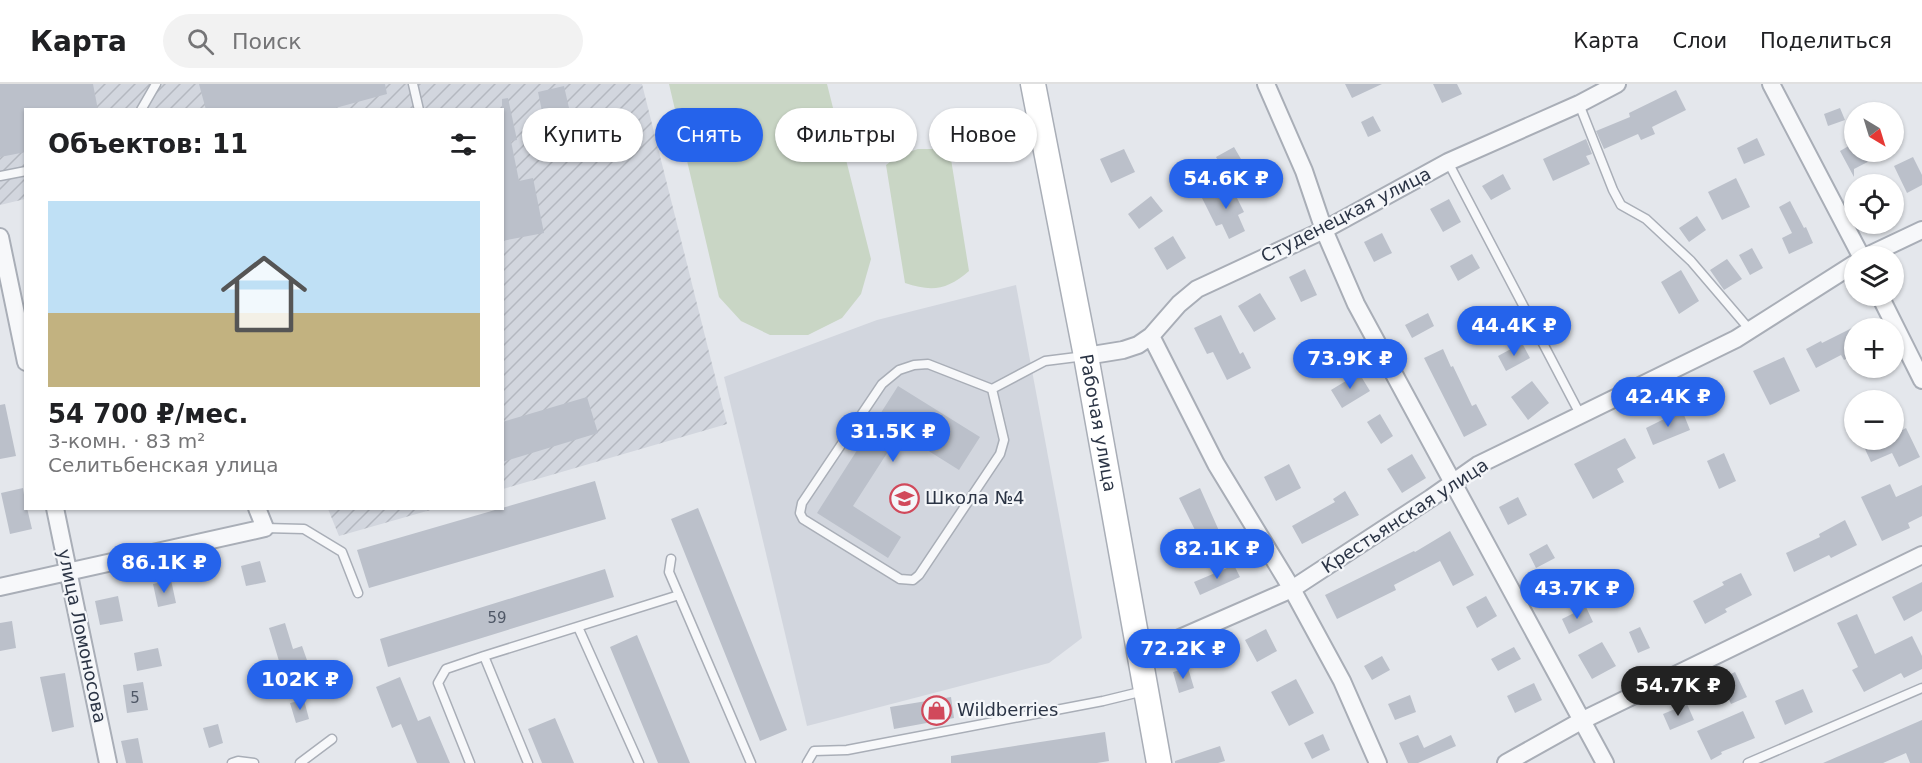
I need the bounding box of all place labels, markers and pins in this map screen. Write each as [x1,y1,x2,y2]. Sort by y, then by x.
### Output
pin: 54.6K ₽ [1171,159,1281,210]
pin: 44.4K ₽ [1459,306,1569,357]
pin: 73.9K ₽ [1295,339,1405,390]
pin: 42.4K ₽ [1613,377,1723,428]
pin: 31.5K ₽ [838,412,948,463]
school or university icon: Школа №4 [888,482,920,514]
place label: Школа №4 [925,487,1025,508]
pin: 82.1K ₽ [1162,529,1272,580]
pin: 86.1K ₽ [109,543,219,594]
pin: 43.7K ₽ [1522,569,1632,620]
pin: 72.2K ₽ [1128,629,1238,680]
pin: 102K ₽ [251,660,349,711]
pin: 54.7K ₽ [1623,666,1733,717]
shop icon: Wildberries [920,694,952,726]
place label: Wildberries [957,699,1058,720]

